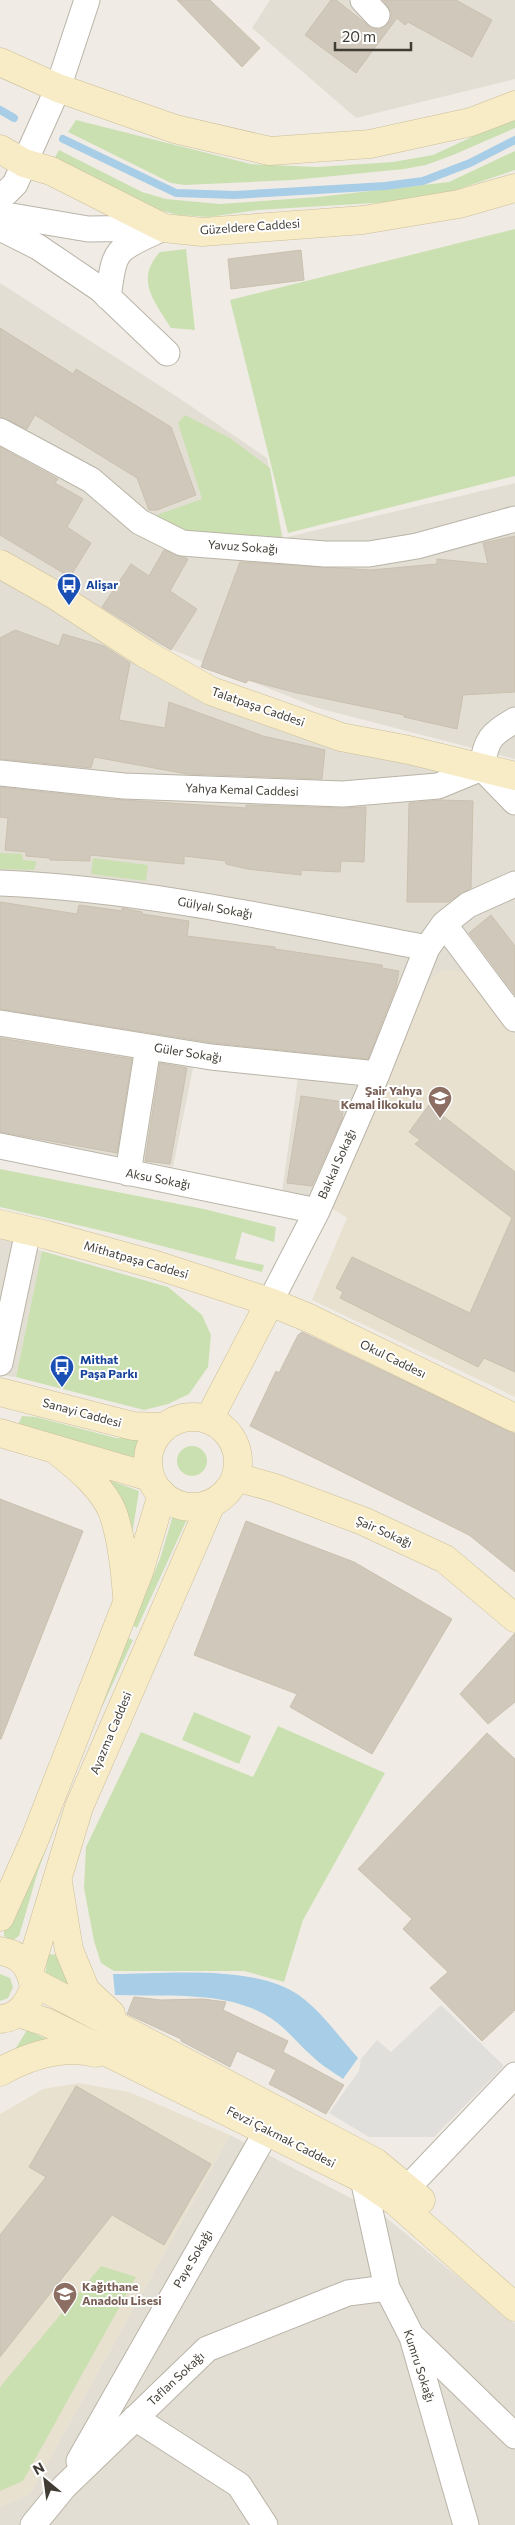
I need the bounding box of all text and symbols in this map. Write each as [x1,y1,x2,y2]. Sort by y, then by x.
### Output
scale bar [335,20,411,52]
text: 20 m [342,27,376,45]
street label: Güzeldere Caddesi [199,216,301,236]
street label: Yavuz Sokağı [207,537,279,555]
bus stop icon: Alişar [56,572,82,606]
place label: Alişar [86,577,118,591]
street label: Talatpaşa Caddesi [210,684,307,729]
street label: Yahya Kemal Caddesi [185,780,299,798]
street label: Gülyalı Sokağı [177,894,254,921]
street label: Güler Sokağı [153,1040,223,1064]
place label: Şair Yahya Kemal İlkokulu [341,1083,422,1111]
school or university icon: Şair Yahya Kemal İlkokulu [427,1085,453,1119]
street label: Bakkal Sokağı [314,1126,358,1201]
street label: Aksu Sokağı [125,1165,192,1191]
street label: Mithatpaşa Caddesi [82,1237,190,1281]
street label: Okul Caddesı [358,1336,429,1380]
place label: Mithat Paşa Parkı [80,1352,138,1380]
bus stop icon: Mithat Paşa Parkı [49,1354,75,1388]
street label: Sanayi Caddesi [41,1395,123,1429]
street label: Şair Sokağı [354,1512,415,1550]
street label: Ayazma Caddesi [86,1689,134,1776]
street label: Fevzi Çakmak Caddesi [225,2103,338,2170]
street label: Paye Sokağı [170,2227,214,2290]
place label: Kağıthane Anadolu Lisesi [82,2279,162,2307]
school or university icon: Kağıthane Anadolu Lisesi [52,2281,78,2315]
street label: Kumru Sokağı [402,2328,438,2404]
street label: Taflan Sokağı [144,2348,207,2408]
north arrow [20,2455,70,2505]
text: N [30,2458,47,2478]

